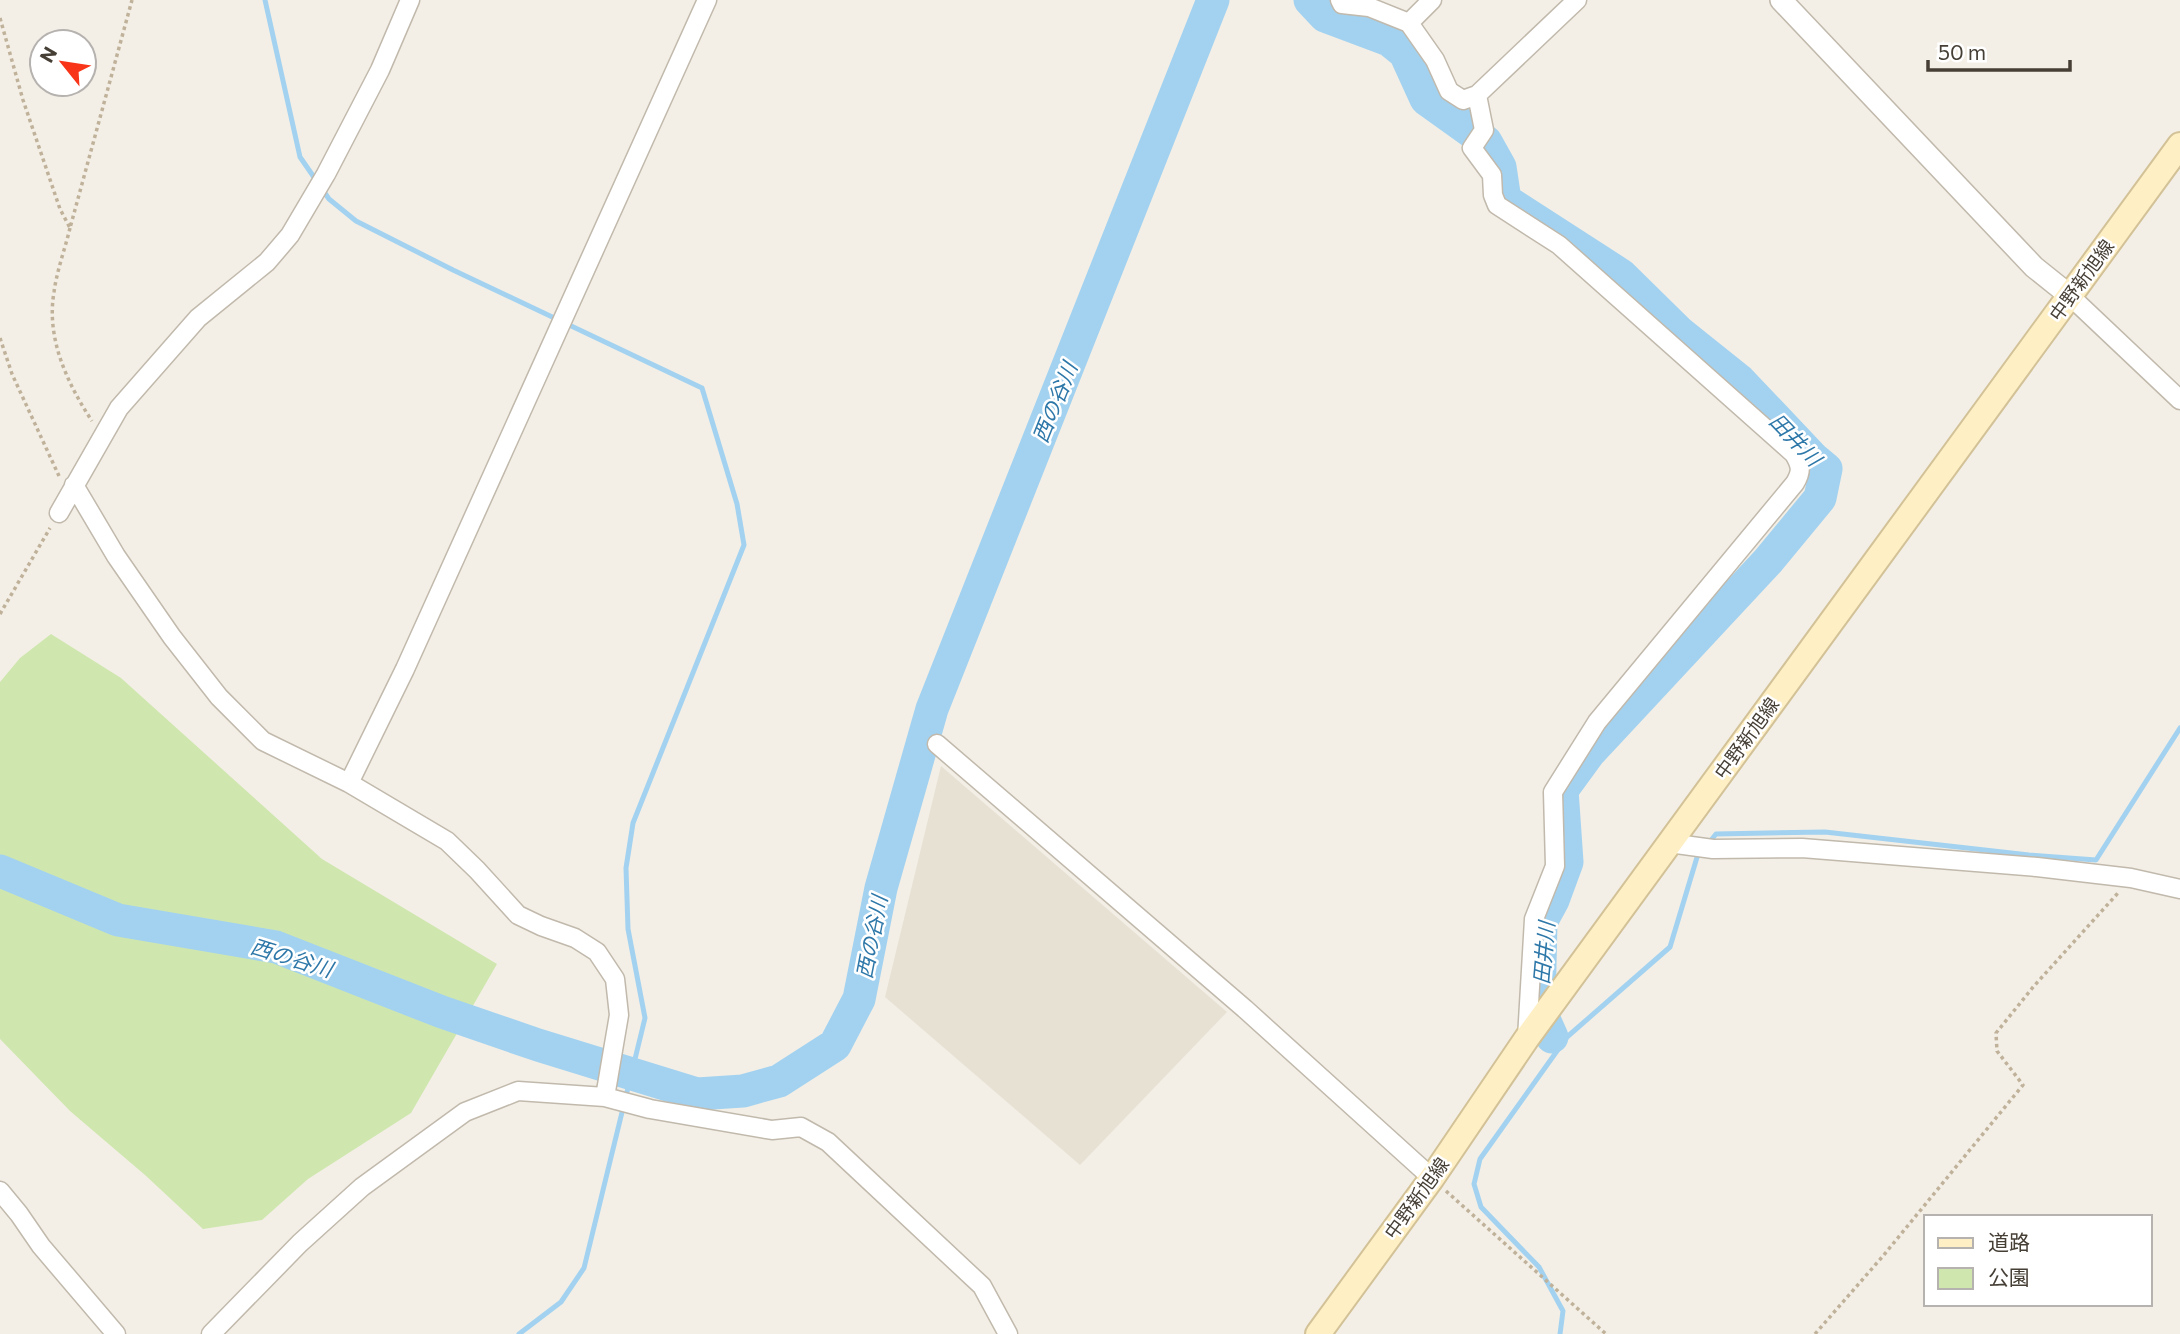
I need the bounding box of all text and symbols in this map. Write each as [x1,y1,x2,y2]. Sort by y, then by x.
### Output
north arrow [28,28,98,98]
scale bar [1928,28,2070,72]
text: 50 m [1938,39,1986,64]
text: N [34,42,61,66]
street label: 中野新旭線 [2044,235,2118,325]
water label: 西の谷川 [1027,357,1082,446]
water label: 田井川 [1765,408,1828,472]
street label: 中野新旭線 [1709,693,1783,783]
water label: 西の谷川 [851,891,892,981]
water label: 田井川 [1528,919,1558,985]
water label: 西の谷川 [248,933,338,982]
street label: 中野新旭線 [1379,1153,1453,1243]
legend [1924,1215,2152,1306]
text: 道路 [1988,1229,2030,1254]
text: 公園 [1988,1264,2030,1289]

